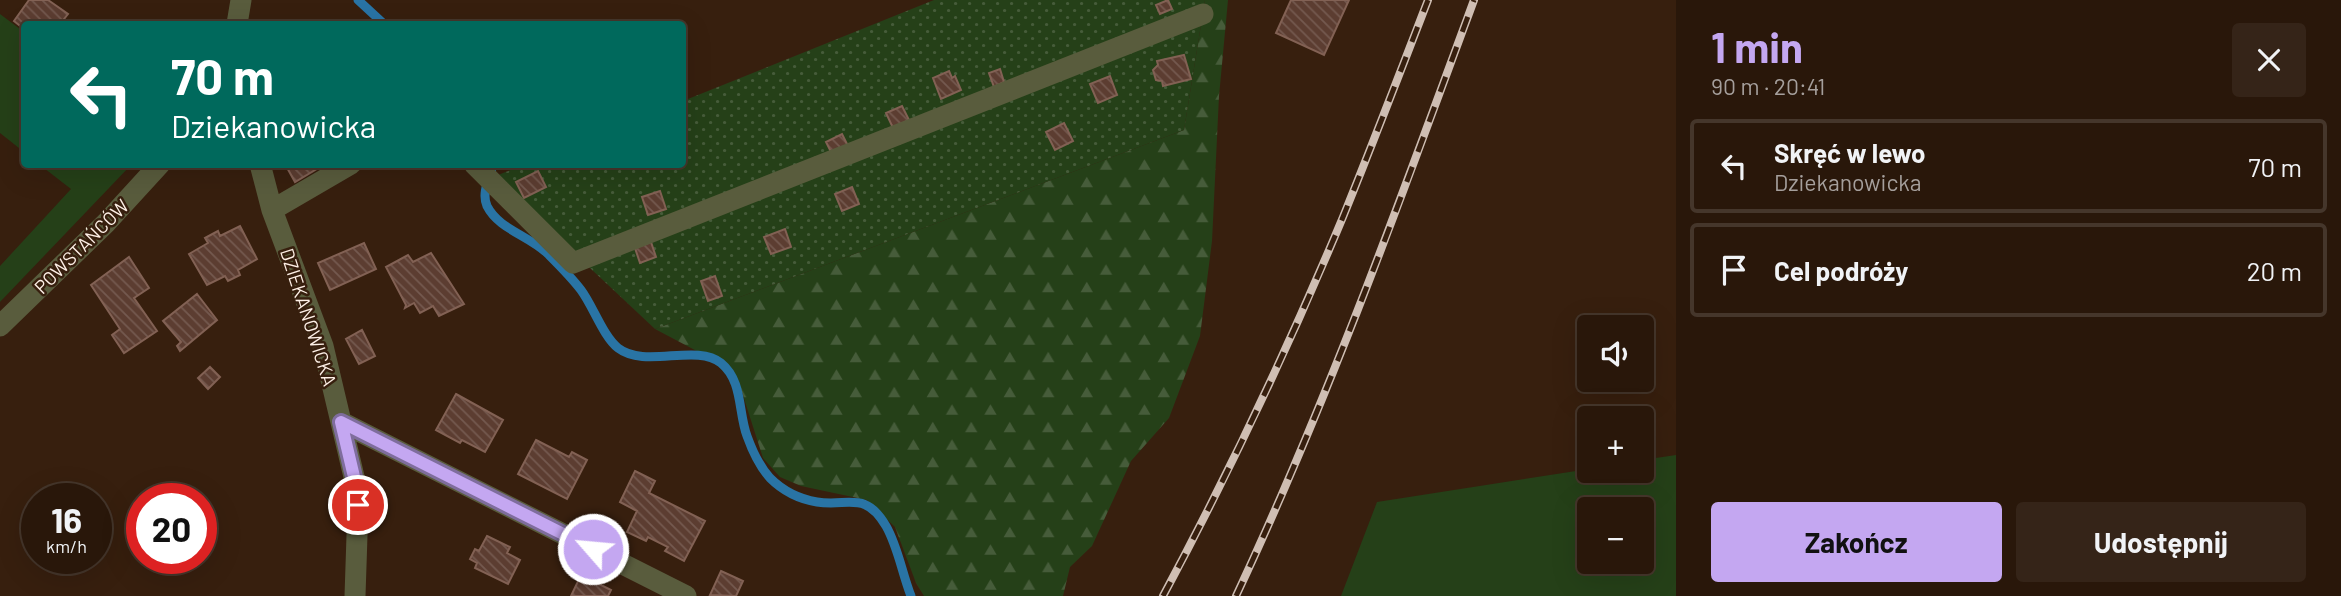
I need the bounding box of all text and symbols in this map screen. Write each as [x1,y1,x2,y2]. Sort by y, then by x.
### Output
text: 1 min [1711,21,1803,71]
button: close [2232,23,2306,97]
text: 70 m [171,46,274,105]
icon: left [56,49,147,140]
text: 90 m · 20:41 [1711,72,1825,100]
text: Dziekanowicka [171,106,376,144]
text: Skręć w lewo [1774,137,1926,168]
icon: left [1715,147,1753,185]
text: 70 m [2248,151,2302,182]
text: Dziekanowicka [1774,168,1921,196]
street label: POWSTAŃCÓW [29,194,133,298]
street label: DZIEKANOWICKA [276,245,342,389]
icon: arrive [1715,251,1753,289]
text: Cel podróży [1774,255,1908,286]
text: 20 m [2247,255,2302,286]
map controls [1577,315,1654,574]
button: sound [1577,315,1654,392]
button: + [1577,406,1654,483]
pin [328,475,388,535]
speed limit sign: 20 [126,483,217,574]
icon: arrive [339,486,377,524]
button: − [1577,497,1654,574]
text: 16 [51,498,82,540]
button: Zakończ [1711,502,2002,582]
button: Udostępnij [2016,502,2306,582]
position arrow [556,512,630,586]
text: km/h [46,535,87,557]

